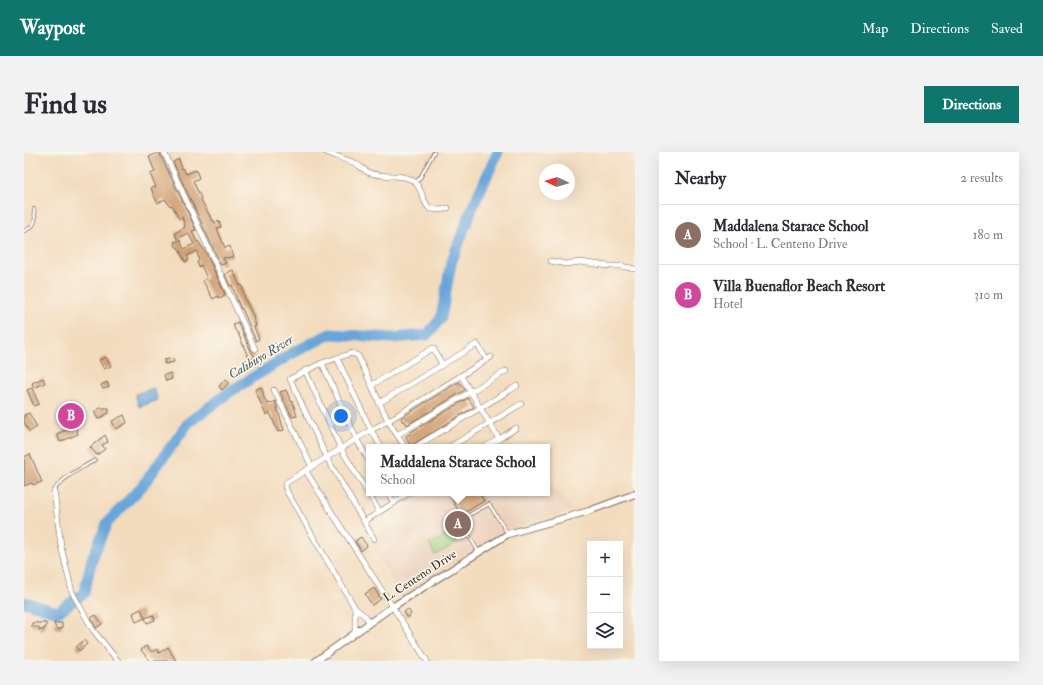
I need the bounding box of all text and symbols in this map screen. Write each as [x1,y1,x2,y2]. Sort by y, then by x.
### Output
text: Waypost [20,16,85,40]
text: Map [862,20,888,37]
text: Directions [910,20,969,37]
text: Saved [991,20,1023,37]
button: Directions [924,86,1019,123]
text: Find us [24,87,107,122]
north arrow [539,164,575,200]
text: Nearby [675,168,726,189]
text: 2 results [960,170,1003,186]
text: Maddalena Starace School [713,217,869,236]
text: A [684,227,692,243]
text: 180 m [973,227,1003,243]
text: School · L. Centeno Drive [713,236,847,252]
text: Villa Buenaflor Beach Resort [713,277,885,296]
text: B [684,287,692,303]
text: 310 m [974,287,1003,303]
text: Hotel [713,296,743,312]
water label: Calibuyo River [226,331,297,383]
pin: B [58,401,84,431]
your location [331,406,351,426]
popup [366,444,550,496]
text: Maddalena Starace School [380,453,536,472]
text: School [380,472,415,488]
pin: A [445,509,471,539]
map controls [587,541,623,649]
button: + [587,541,623,577]
street label: L. Centeno Drive [381,547,459,605]
button: − [587,577,623,613]
button: layers [587,613,623,649]

